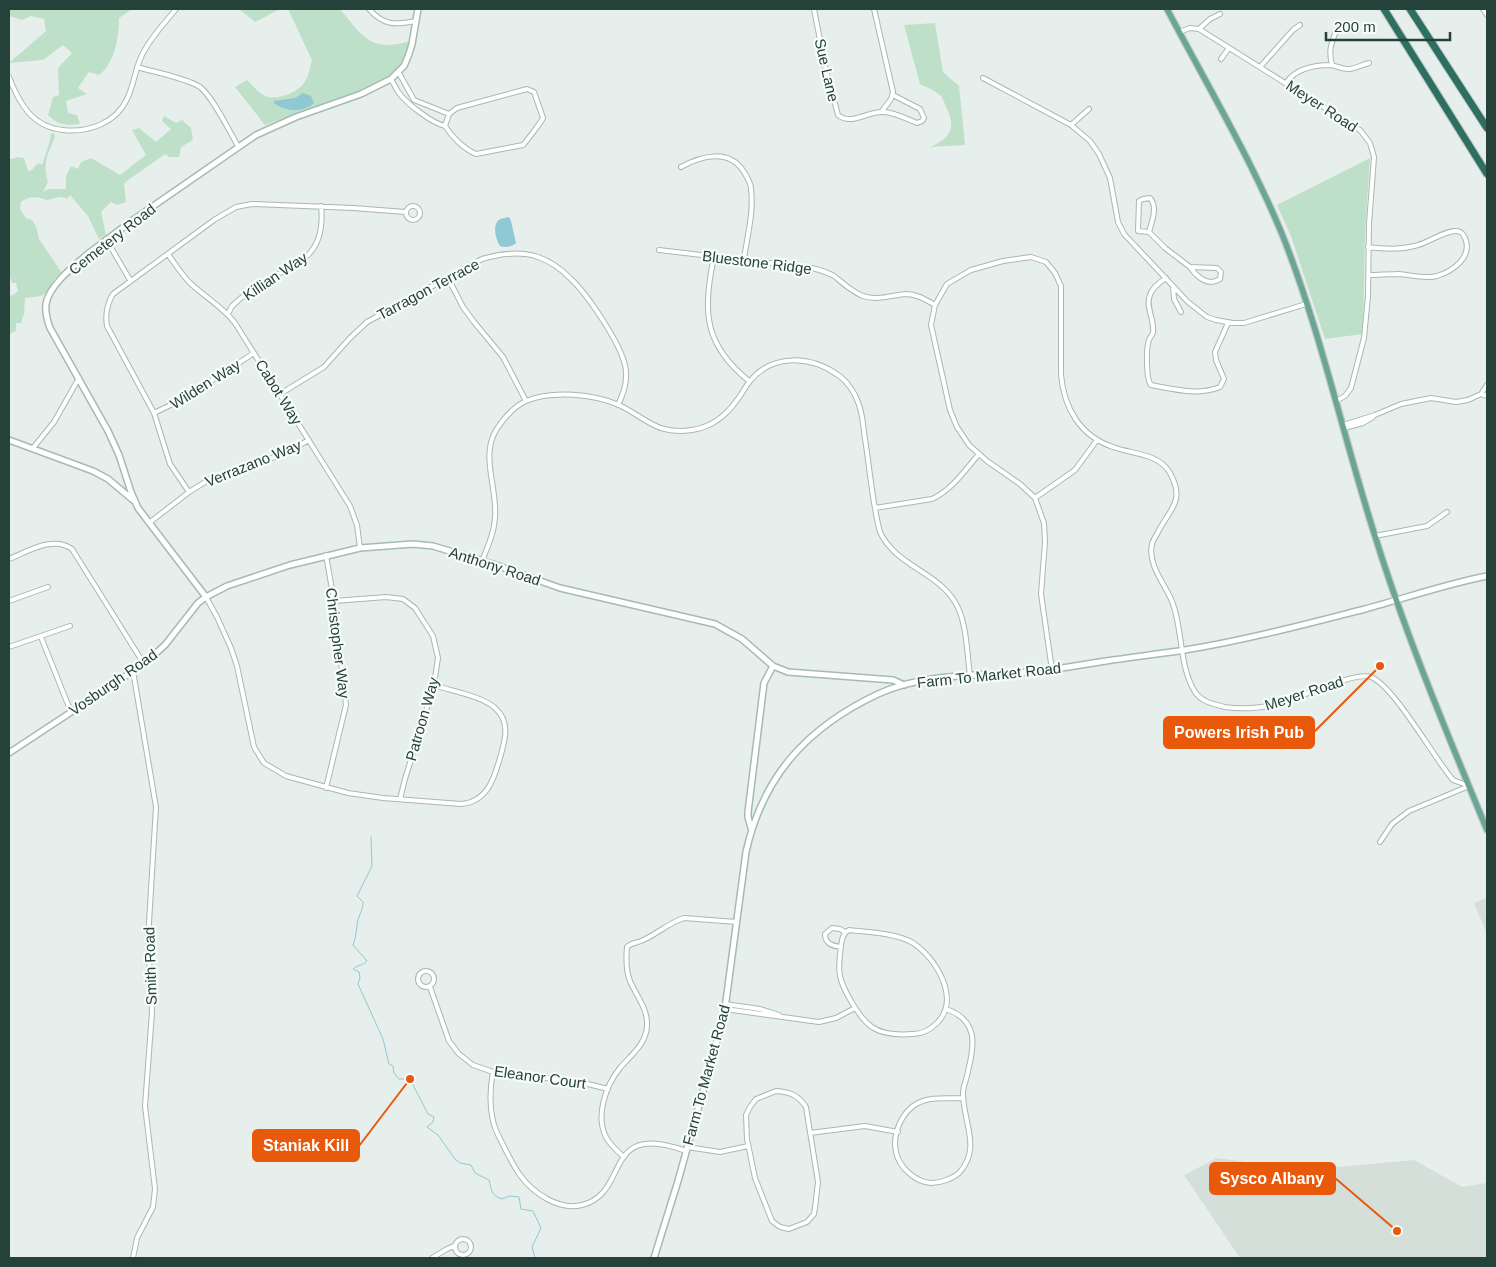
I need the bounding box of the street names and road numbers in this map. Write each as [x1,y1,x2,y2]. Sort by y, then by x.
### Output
street label: Sue Lane [811,37,843,103]
street label: Meyer Road [1283,77,1361,135]
street label: Cemetery Road [65,200,159,278]
street label: Bluestone Ridge [701,247,813,277]
street label: Killian Way [240,248,311,304]
street label: Tarragon Terrace [374,255,482,323]
street label: Wilden Way [167,355,244,412]
street label: Cabot Way [252,356,306,428]
street label: Verrazano Way [203,436,304,490]
street label: Anthony Road [447,543,543,589]
street label: Christopher Way [323,587,353,700]
street label: Vosburgh Road [66,645,160,719]
street label: Farm To Market Road [916,659,1062,691]
street label: Meyer Road [1263,672,1345,714]
street label: Patroon Way [402,675,442,763]
street label: Smith Road [140,927,160,1005]
street label: Farm To Market Road [679,1003,733,1147]
street label: Eleanor Court [493,1062,588,1092]

